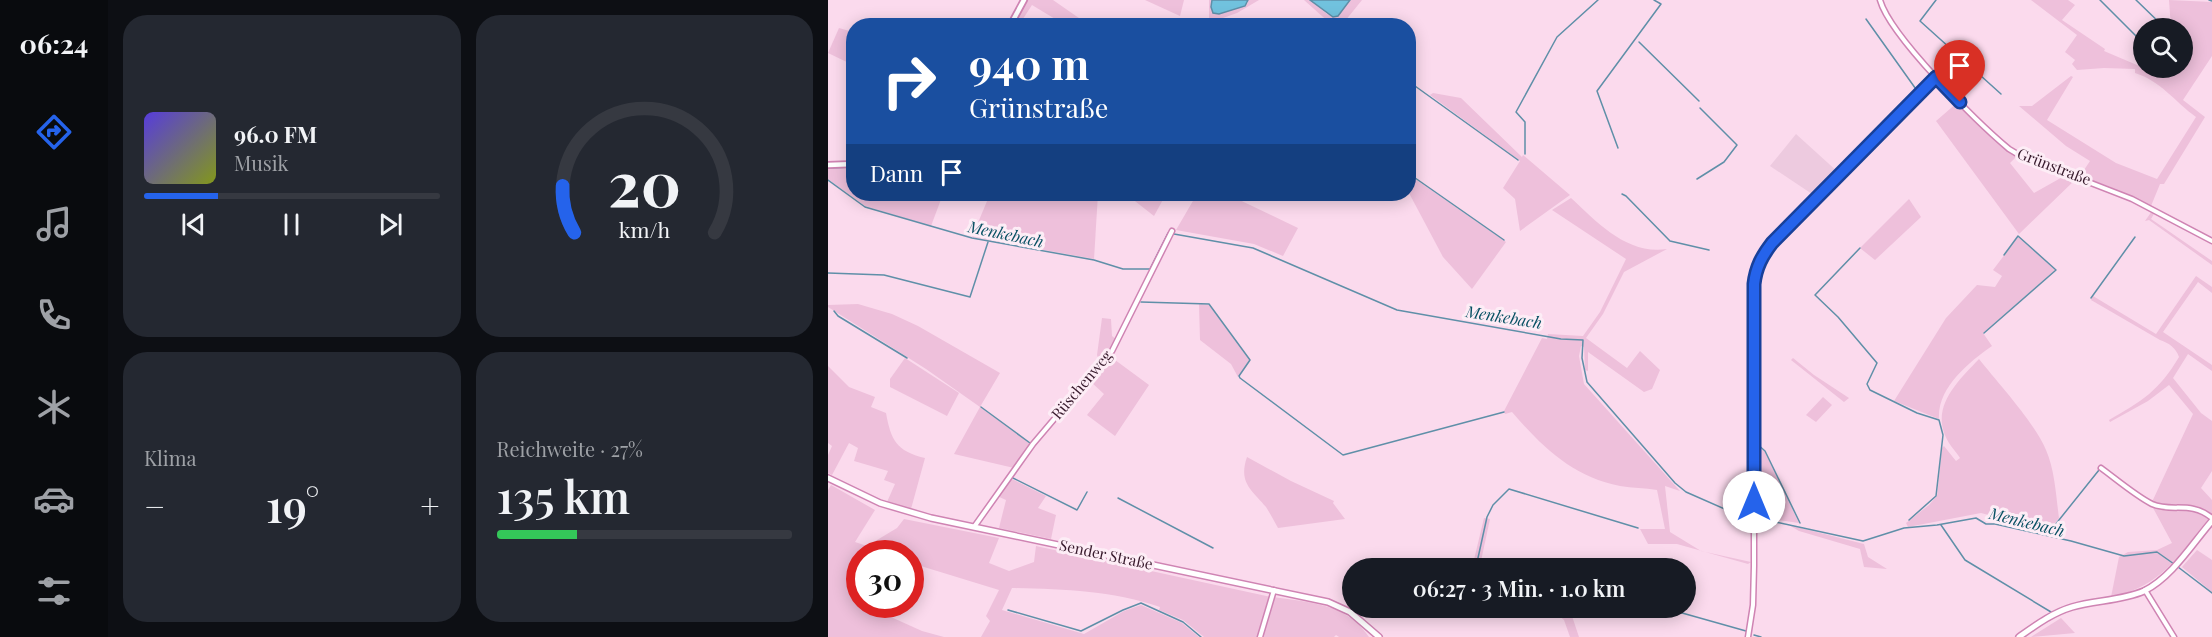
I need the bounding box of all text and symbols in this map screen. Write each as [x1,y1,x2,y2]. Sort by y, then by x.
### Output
map controls [2133,18,2193,78]
button: search [2133,18,2193,78]
text: 06:24 [20,25,88,61]
text: 940 m [969,35,1089,91]
pin [1934,40,1985,102]
icon: right [870,42,948,120]
icon: arrive [1943,49,1976,82]
text: Grünstraße [969,89,1108,125]
icon: directions [33,111,75,153]
text: 96.0 FM [234,119,317,149]
text: 20 [608,139,681,223]
street label: Grünstraße [2015,143,2094,189]
text: Musik [234,149,289,176]
icon: arrive [935,156,968,189]
text: Dann [870,158,923,188]
icon: music [33,203,75,245]
icon: previous [177,208,210,241]
icon: pause [275,208,308,241]
icon: next [374,208,407,241]
water label: Menkebach [965,215,1046,252]
text: km/h [619,216,670,244]
icon: phone [33,294,75,336]
water label: Menkebach [1464,300,1544,333]
street label: Rüschenweg [1046,345,1116,423]
icon: climate [33,386,75,428]
text: Reichweite · 27% [497,435,643,462]
text: Klima [144,444,196,471]
text: 135 km [497,465,630,525]
position arrow [1722,470,1786,534]
text: 19° [266,474,320,534]
icon: car [33,478,75,520]
text: − [144,483,165,527]
text: + [420,483,440,527]
water label: Menkebach [1986,502,2067,541]
street label: Sender Straße [1058,534,1155,574]
speed limit sign: 30 [846,540,924,618]
icon: filters [33,570,75,612]
text: 06:27 · 3 Min. · 1.0 km [1413,573,1625,603]

